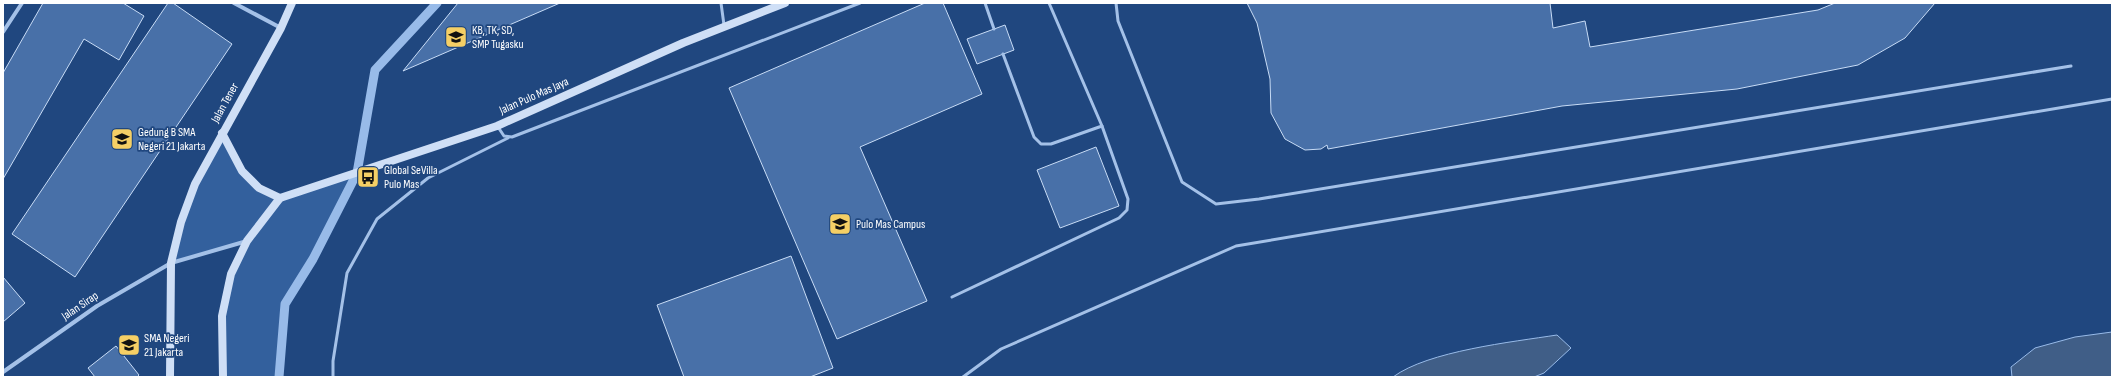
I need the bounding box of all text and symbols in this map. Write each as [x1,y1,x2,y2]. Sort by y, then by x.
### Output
place label: KB, TK, SD, SMP Tugasku [472,23,523,52]
school or university icon: KB, TK, SD, SMP Tugasku [443,24,469,50]
street label: Jalan Pulo Mas Jaya [496,74,571,118]
street label: Jalan Tener [207,80,242,126]
place label: Gedung B SMA Negeri 21 Jakarta [138,125,206,154]
school or university icon: Gedung B SMA Negeri 21 Jakarta [109,126,135,152]
place label: Global SeVilla Pulo Mas [384,163,438,192]
bus stop icon: Global SeVilla Pulo Mas [355,164,381,190]
school or university icon: Pulo Mas Campus [827,211,853,237]
place label: Pulo Mas Campus [856,217,925,232]
street label: Jalan Sirap [58,288,101,324]
place label: SMA Negeri 21 Jakarta [144,331,190,360]
school or university icon: SMA Negeri 21 Jakarta [116,332,142,358]

